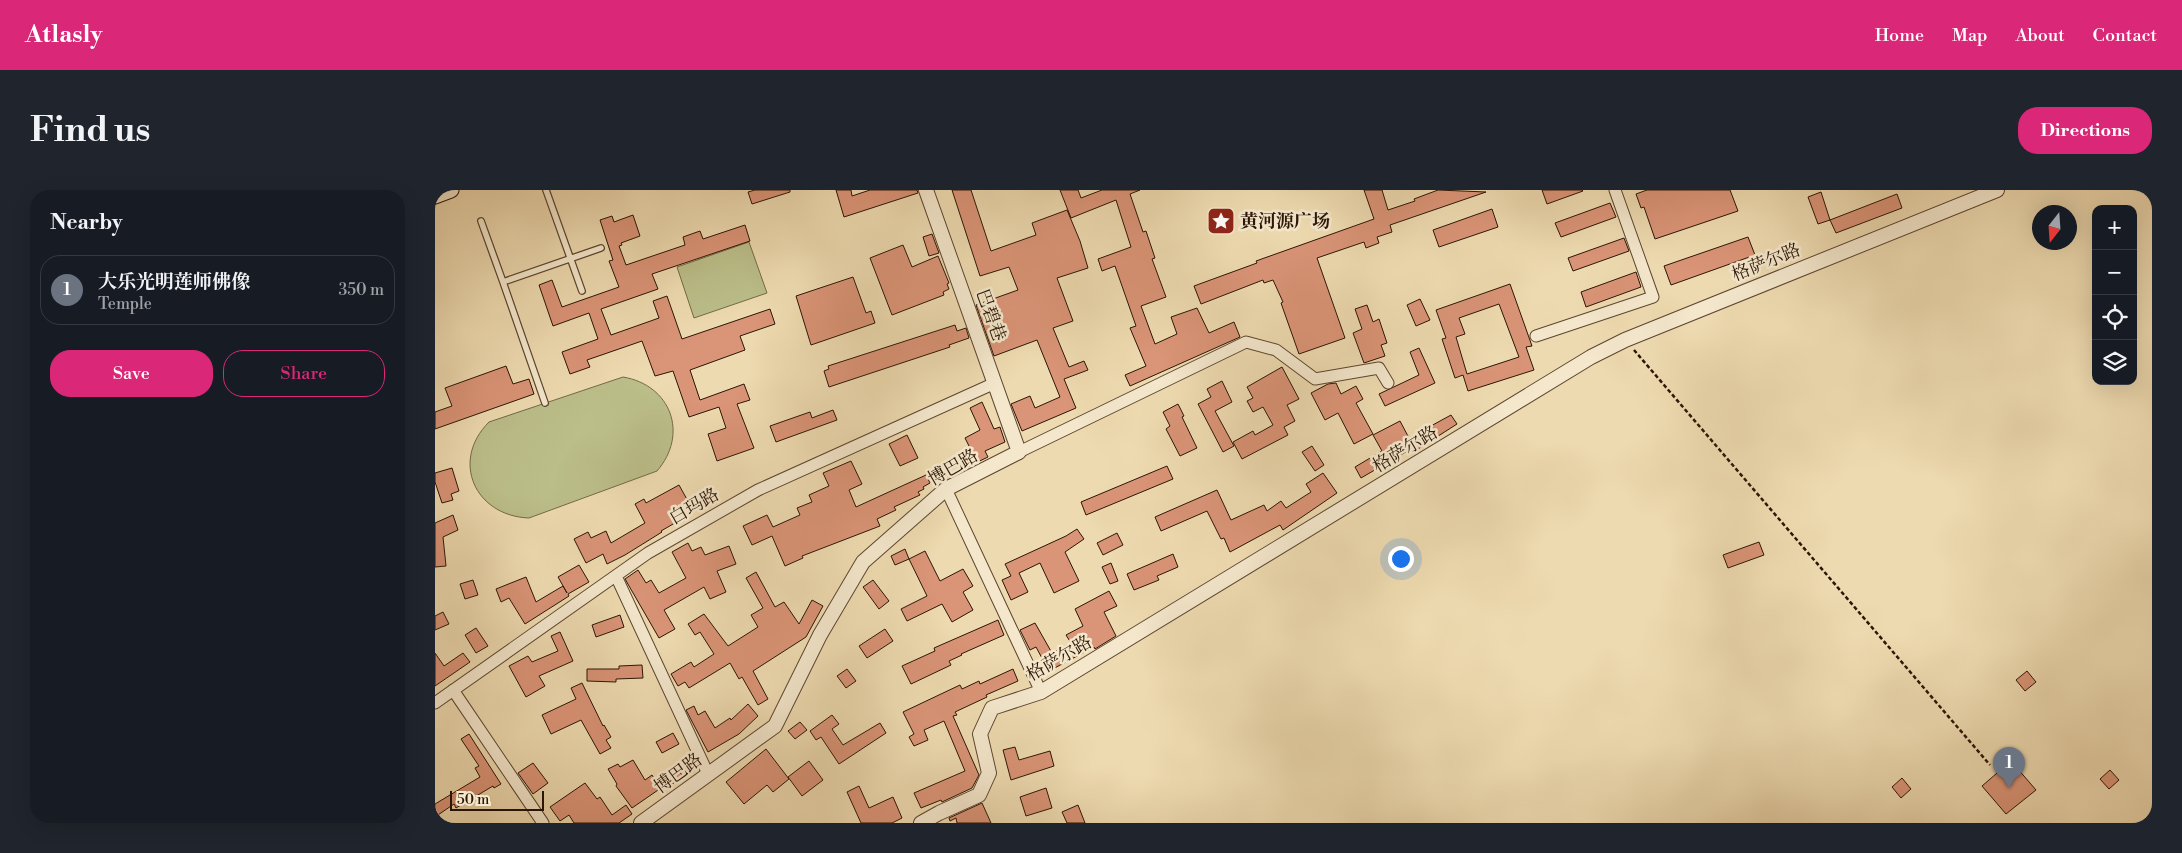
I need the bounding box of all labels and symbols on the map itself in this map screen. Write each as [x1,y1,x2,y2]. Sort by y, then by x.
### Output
north arrow [2032,205,2077,250]
place icon: 黄河源广场 [1206,206,1236,236]
place label: 黄河源广场 [1240,210,1330,233]
street label: 格萨尔路 [1729,238,1804,287]
street label: 巴碧巷 [970,286,1011,344]
street label: 格萨尔路 [1368,421,1442,478]
street label: 博巴路 [924,444,982,491]
street label: 白玛路 [665,483,723,530]
your location [1388,546,1414,572]
street label: 格萨尔路 [1022,630,1096,686]
pin: 1 [1993,747,2025,788]
street label: 博巴路 [650,748,707,799]
scale bar [450,788,544,811]

